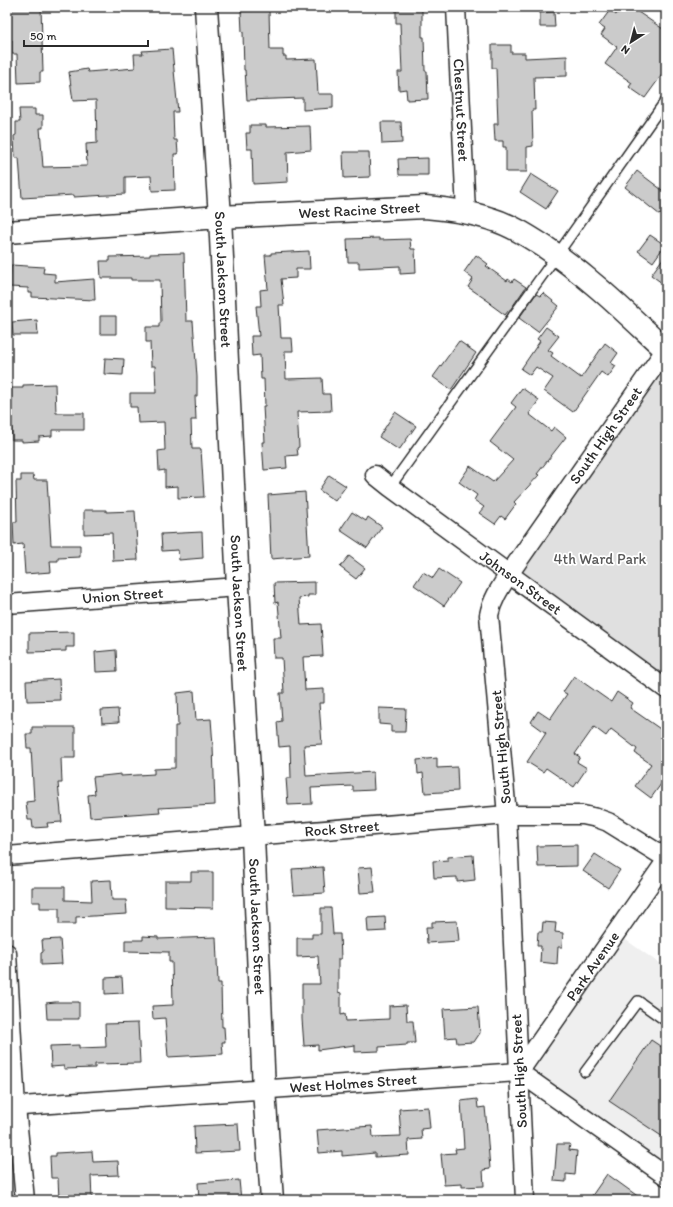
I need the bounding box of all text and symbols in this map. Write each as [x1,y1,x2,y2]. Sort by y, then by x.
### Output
scale bar [24,22,148,48]
north arrow [611,22,651,62]
text: 50 m [30,29,56,43]
text: N [619,42,632,57]
street label: Chestnut Street [450,58,473,162]
street label: West Racine Street [298,198,421,222]
street label: South Jackson Street [211,211,235,348]
street label: South High Street [566,383,646,488]
street label: South Jackson Street [226,534,252,672]
street label: Johnson Street [476,547,565,619]
park label: 4th Ward Park [554,550,647,568]
street label: Union Street [81,583,164,607]
street label: South High Street [487,689,515,805]
street label: Rock Street [304,816,380,841]
street label: South Jackson Street [245,858,269,996]
street label: Park Avenue [562,928,623,1004]
street label: South High Street [507,1013,531,1129]
street label: West Holmes Street [289,1070,418,1097]

